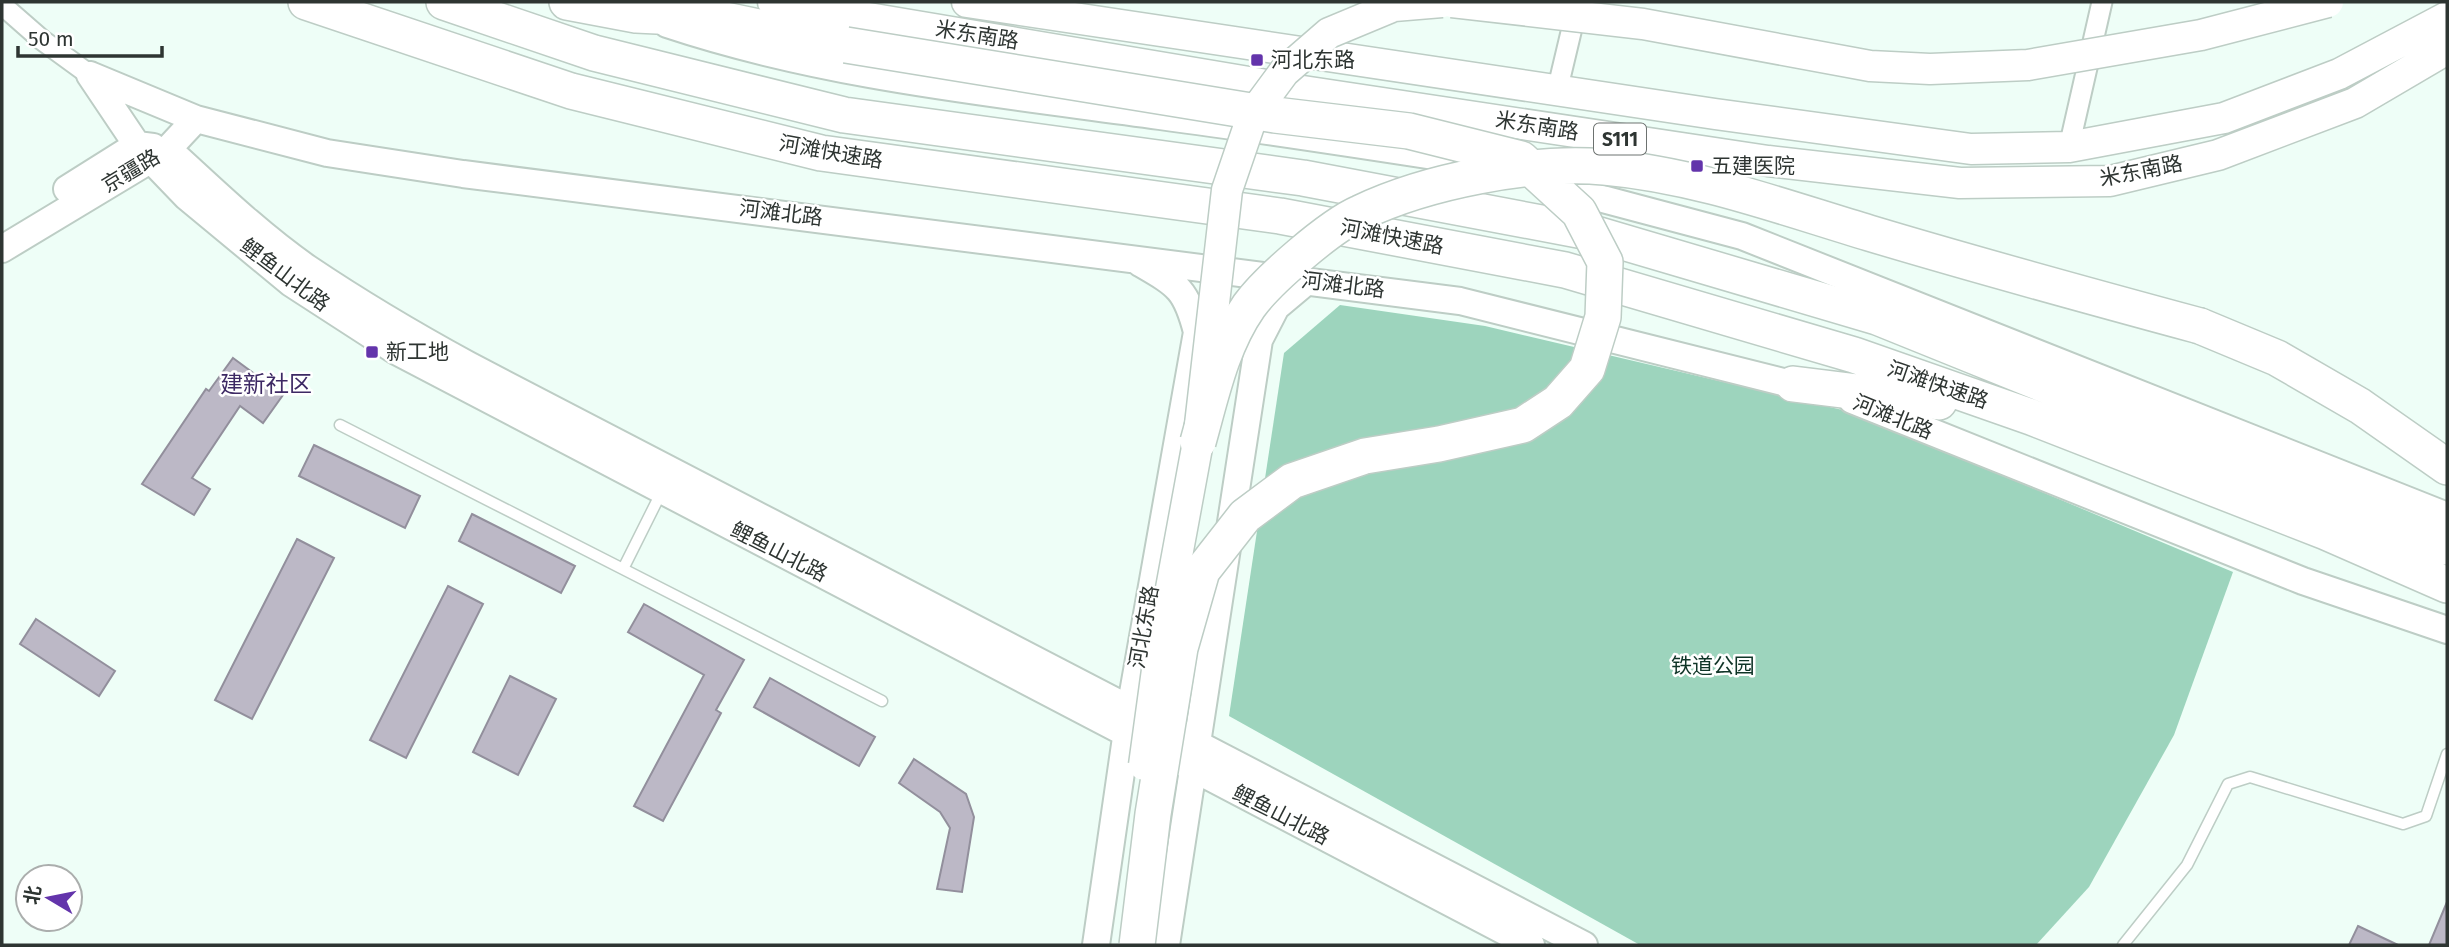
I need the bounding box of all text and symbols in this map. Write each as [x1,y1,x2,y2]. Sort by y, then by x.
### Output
scale bar [18,14,161,58]
street label: 米东南路 [933,16,1021,54]
text: 50 m [28,26,74,52]
place label: 河北东路 [1271,47,1355,73]
marker: 河北东路 [1249,52,1265,68]
street label: 米东南路 [1493,107,1581,145]
road number: S111 [1594,124,1646,154]
street label: 河滩快速路 [777,130,885,174]
street label: 京疆路 [97,144,165,198]
street label: 米东南路 [2097,150,2185,192]
place label: 五建医院 [1711,153,1795,179]
marker: 五建医院 [1689,158,1705,174]
street label: 河滩北路 [738,195,824,231]
street label: 河滩快速路 [1338,214,1446,260]
street label: 鲤鱼山北路 [235,233,335,317]
street label: 河滩北路 [1300,267,1386,303]
place label: 新工地 [386,339,449,365]
marker: 新工地 [364,344,380,360]
street label: 河滩快速路 [1884,356,1992,414]
district label: 建新社区 [220,370,312,398]
street label: 河滩北路 [1849,389,1937,445]
street label: 鲤鱼山北路 [726,517,832,587]
street label: 河北东路 [1124,583,1164,671]
park label: 铁道公园 [1671,653,1755,679]
street label: 鲤鱼山北路 [1228,780,1334,850]
north arrow [14,863,84,933]
text: 北 [20,884,46,906]

